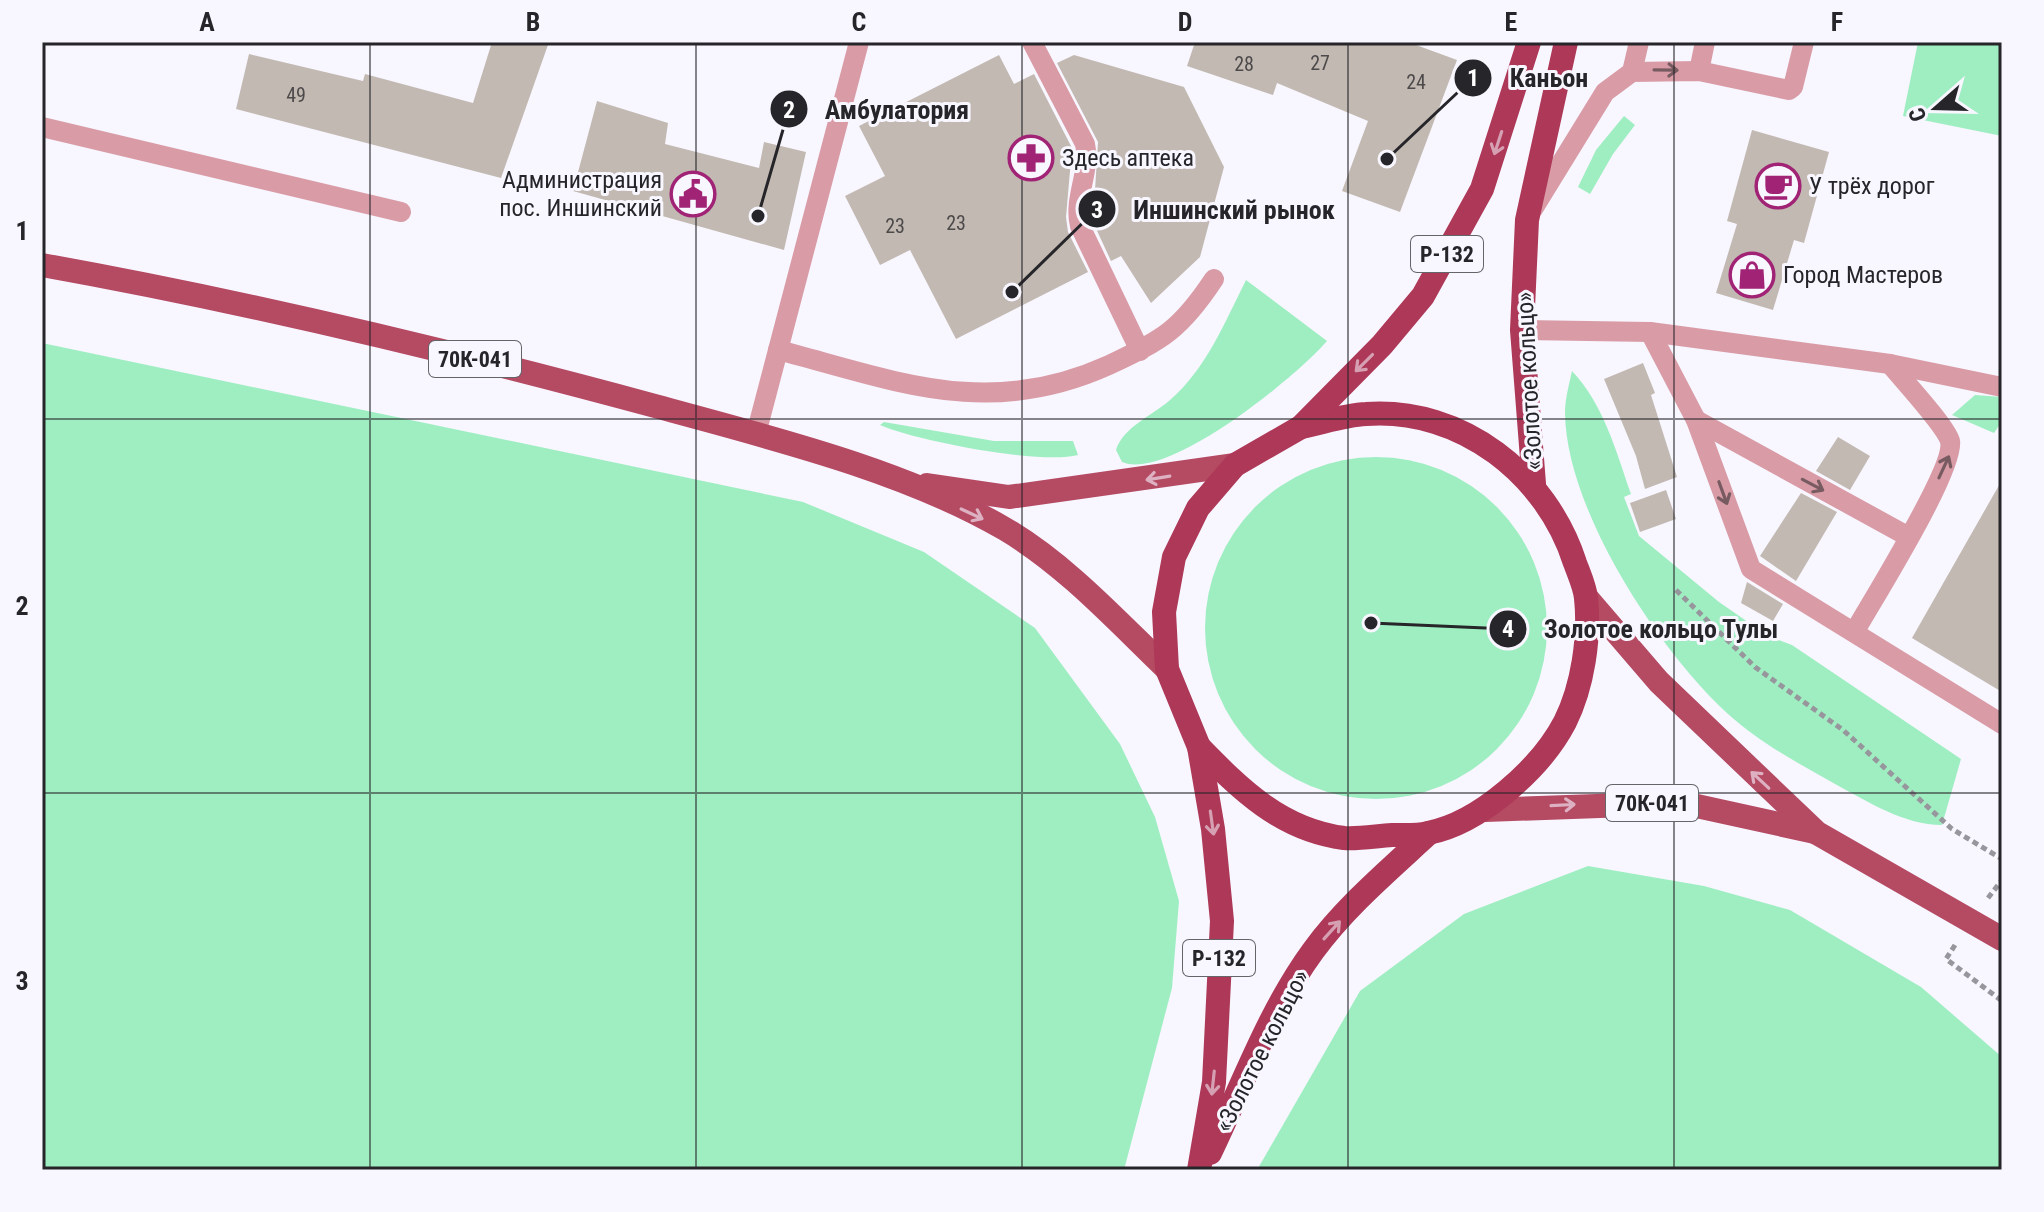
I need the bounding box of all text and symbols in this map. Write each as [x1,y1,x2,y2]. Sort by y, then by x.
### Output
text: A [199,7,215,37]
text: B [526,7,540,37]
text: C [852,7,867,37]
text: D [1178,7,1192,37]
text: E [1505,7,1518,37]
text: F [1831,7,1843,37]
house number: 27 [1310,51,1330,75]
house number: 28 [1234,52,1254,76]
callout: Каньон [1453,53,1604,103]
one-way arrow [1652,62,1679,77]
text: Каньон [1510,63,1588,93]
text: 1 [1467,64,1479,92]
north arrow [1896,68,1976,148]
house number: 24 [1406,70,1426,94]
house number: 49 [286,83,306,107]
callout: Амбулатория [769,84,986,134]
text: Амбулатория [825,95,969,125]
text: 2 [783,96,795,124]
text: С [1904,104,1932,125]
one-way arrow [1490,131,1505,156]
pharmacy icon: Здесь аптека [1007,134,1055,182]
place label: Здесь аптека [1062,144,1194,172]
cafe icon: У трёх дорог [1754,162,1802,210]
place label: Администрация пос. Иншинский [499,166,662,222]
public building icon: Администрация пос. Иншинский [669,170,717,218]
place label: У трёх дорог [1809,172,1935,200]
callout: Иншинский рынок [1077,184,1351,234]
text: Иншинский рынок [1133,195,1335,225]
text: 3 [1091,196,1103,224]
house number: 23 [946,211,966,235]
house number: 23 [885,214,905,238]
text: 1 [15,216,29,246]
road number: Р-132 [1411,236,1483,272]
shop icon: Город Мастеров [1728,251,1776,299]
place label: Город Мастеров [1783,261,1943,289]
street label: «Золотое кольцо» [1510,291,1548,471]
road number: 70К-041 [429,341,521,377]
one-way arrow [1355,353,1374,372]
one-way arrow [1937,456,1952,480]
one-way arrow [1146,471,1172,486]
one-way arrow [1801,477,1824,493]
one-way arrow [1717,480,1731,505]
one-way arrow [959,507,983,522]
text: 2 [15,591,29,621]
callout: Золотое кольцо Тулы [1488,604,1795,654]
text: Золотое кольцо Тулы [1544,614,1778,644]
text: 4 [1502,615,1514,643]
one-way arrow [1750,770,1770,789]
road number: 70К-041 [1606,785,1698,821]
one-way arrow [1549,797,1576,812]
one-way arrow [1205,810,1220,836]
one-way arrow [1323,921,1341,941]
road number: Р-132 [1183,940,1255,976]
street label: «Золотое кольцо» [1209,965,1315,1137]
text: 3 [15,966,29,996]
one-way arrow [1205,1069,1220,1095]

